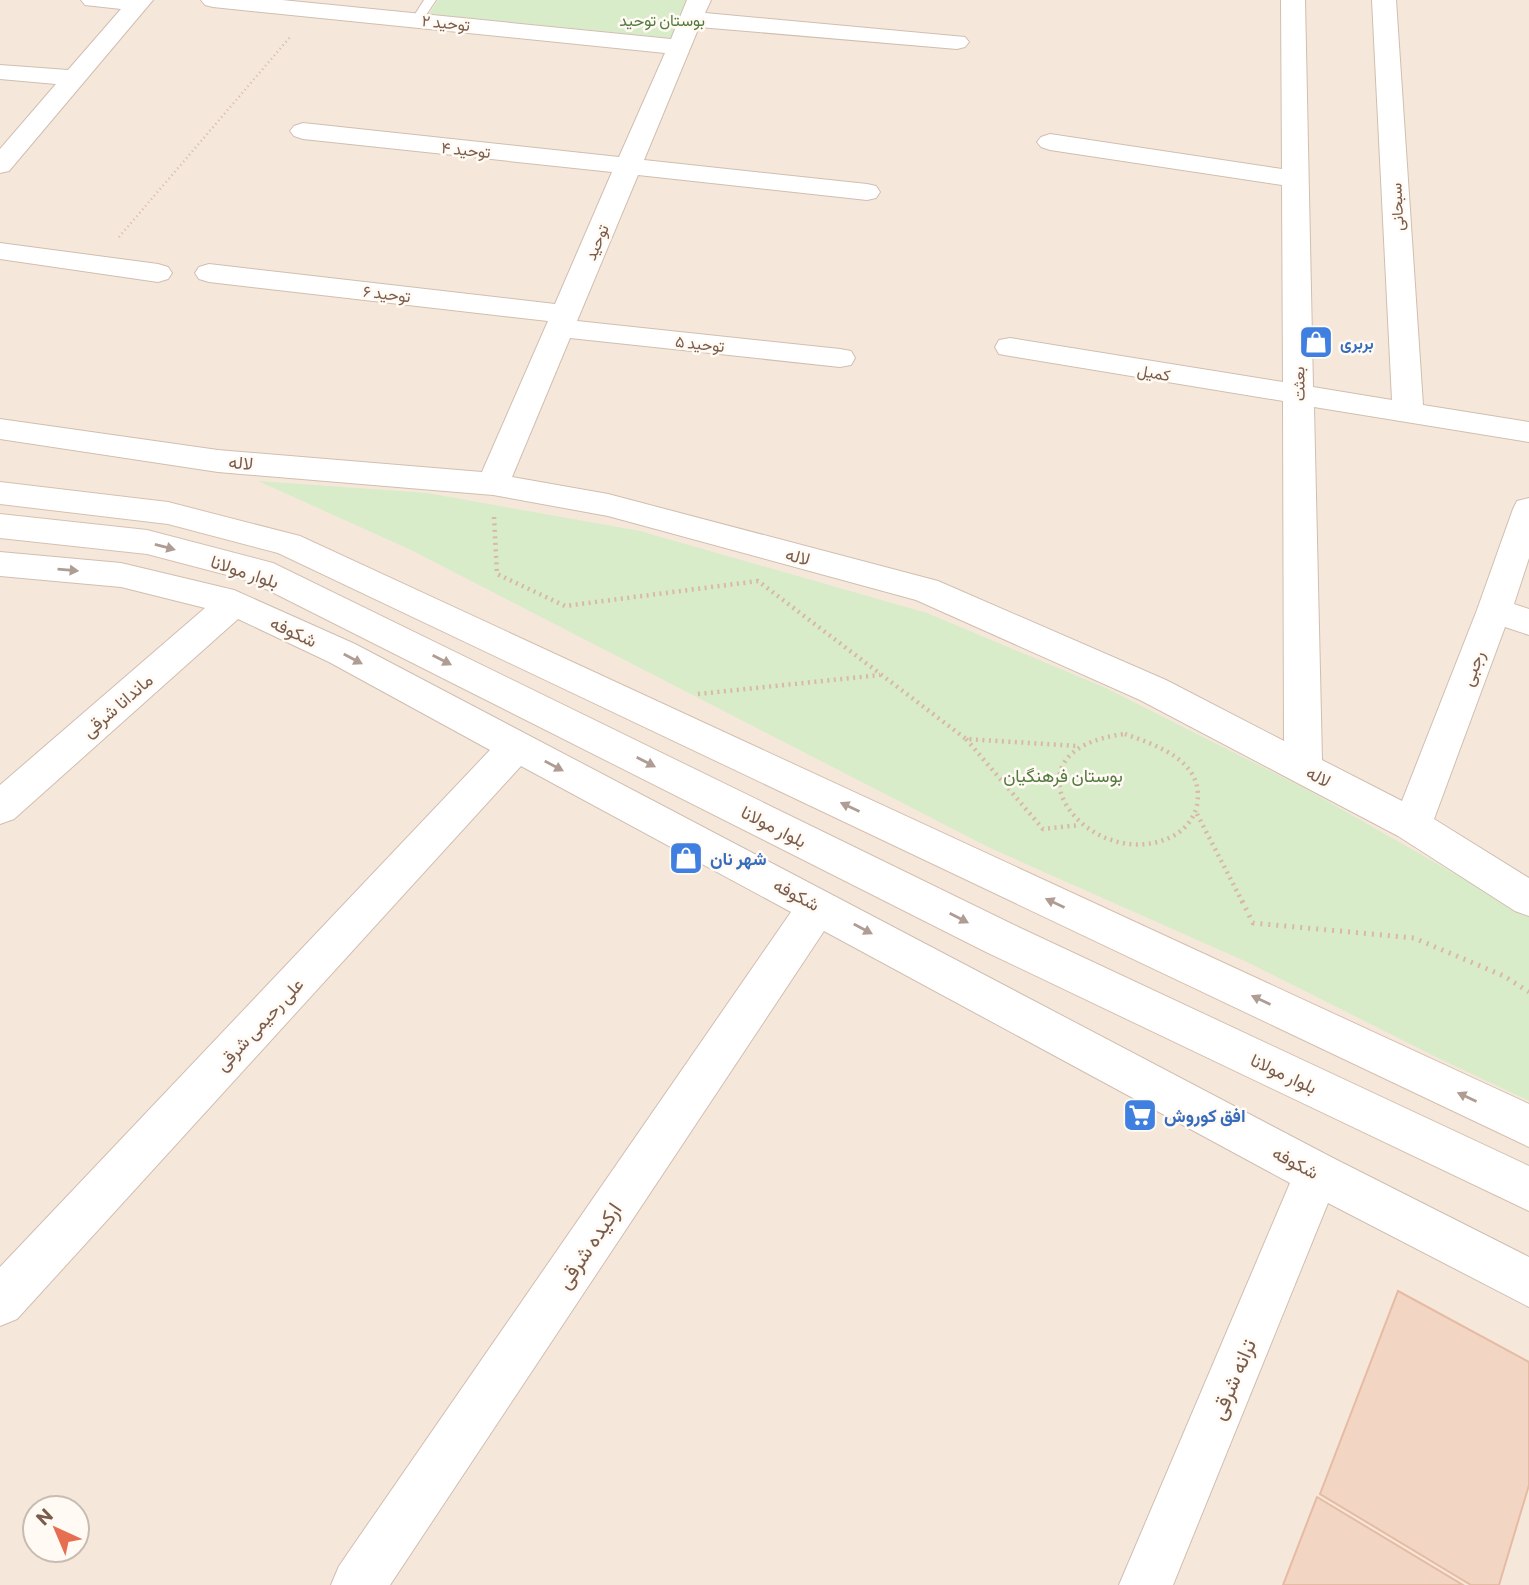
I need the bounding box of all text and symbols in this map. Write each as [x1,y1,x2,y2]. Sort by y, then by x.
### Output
street label: توحید ۲ [421,10,471,36]
park label: بوستان توحید [619,10,705,31]
street label: توحید ۴ [440,137,492,163]
street label: سبحانی [1385,182,1409,232]
street label: توحید [580,221,614,264]
street label: توحید ۶ [362,281,412,307]
shop icon: بربری [1297,323,1335,361]
street label: توحید ۵ [674,331,726,357]
place label: بربری [1340,333,1374,354]
street label: کمیل [1136,360,1172,386]
street label: بعثت [1288,367,1309,401]
street label: لاله [228,450,254,474]
one-way arrow [154,542,176,553]
street label: لاله [783,542,813,570]
street label: بلوار مولانا [208,550,282,593]
one-way arrow [57,565,79,576]
street label: شکوفه [267,611,321,652]
street label: رجبی [1455,647,1490,689]
one-way arrow [343,653,363,665]
one-way arrow [432,654,452,666]
street label: ماندانا شرقی [77,668,157,742]
one-way arrow [636,756,656,767]
one-way arrow [544,759,564,771]
street label: لاله [1303,760,1335,792]
park label: بوستان فرهنگیان [1003,764,1123,787]
street label: بلوار مولانا [737,800,810,853]
one-way arrow [839,801,860,812]
shop icon: شهر نان [667,839,705,877]
place label: شهر نان [710,847,767,870]
street label: شکوفه [770,873,824,916]
one-way arrow [1045,898,1066,909]
one-way arrow [949,913,969,924]
one-way arrow [853,923,873,935]
street label: علی رحیمی شرقی [210,973,308,1076]
one-way arrow [1251,994,1271,1006]
street label: بلوار مولانا [1247,1048,1321,1099]
one-way arrow [1457,1091,1477,1103]
supermarket icon: افق کوروش [1121,1096,1159,1134]
place label: افق کوروش [1164,1104,1246,1127]
street label: شکوفه [1269,1141,1323,1184]
street label: ارکیده شرقی [550,1197,628,1294]
street label: ترانه شرقی [1204,1335,1262,1424]
north arrow [21,1494,91,1564]
text: N [31,1503,57,1530]

